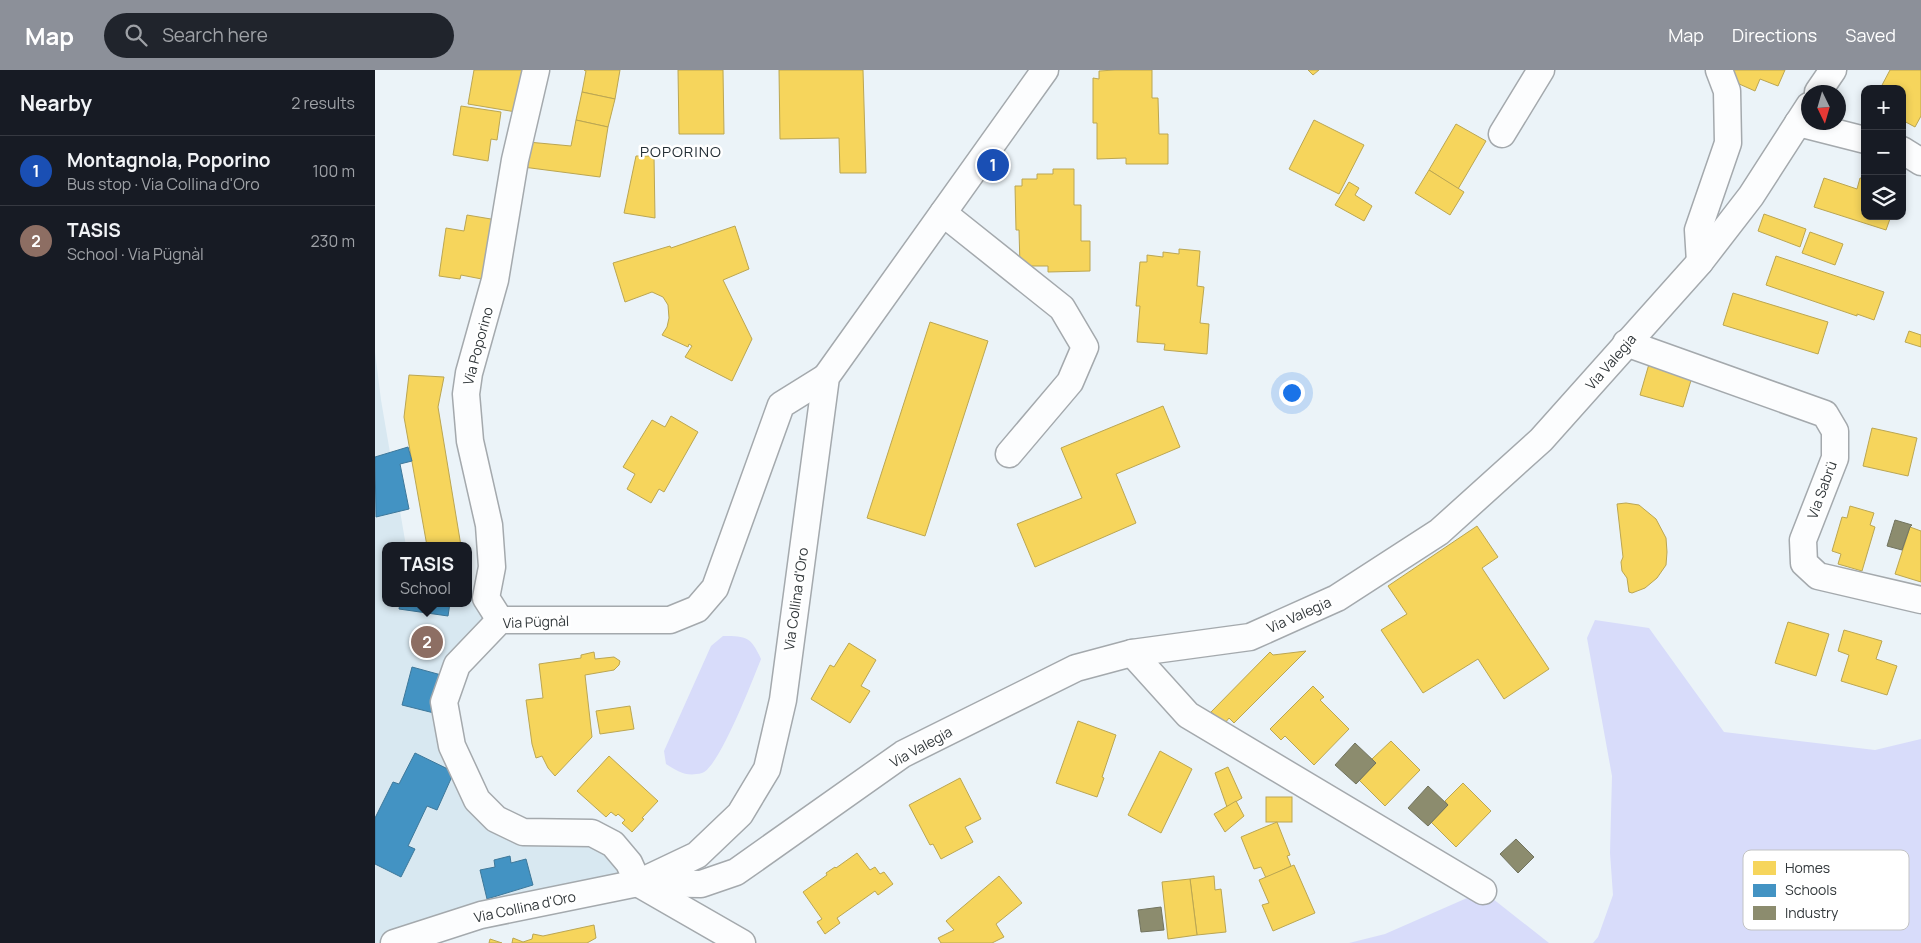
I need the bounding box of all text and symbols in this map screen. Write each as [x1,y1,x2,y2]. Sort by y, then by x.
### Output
search box [104,13,454,58]
text: Map [25,19,74,52]
icon: search [122,21,150,49]
text: Search here [162,22,268,48]
text: Map [1668,23,1704,47]
text: Directions [1732,23,1817,47]
text: Saved [1845,23,1896,47]
north arrow [1801,85,1846,130]
map controls [1861,85,1906,220]
button: + [1861,85,1906,130]
text: Nearby [20,89,92,117]
text: 2 results [291,92,355,114]
button: − [1861,130,1906,175]
district label: POPORINO [640,141,722,162]
pin: 1 [977,146,1009,184]
text: Montagnola, Poporino [67,147,271,173]
text: 1 [32,160,40,182]
text: 100 m [312,160,355,182]
text: Bus stop · Via Collina d'Oro [67,173,260,195]
button: layers [1861,175,1906,220]
text: TASIS [67,217,121,243]
text: 2 [31,230,41,252]
text: 230 m [311,230,355,252]
text: School · Via Pügnàl [67,243,204,265]
street label: Via Poporino [458,305,497,387]
street label: Via Valegia [1581,330,1640,394]
your location [1279,380,1305,406]
street label: Via Sabrü [1802,458,1841,521]
popup [382,542,472,607]
street label: Via Collina d'Oro [779,546,812,652]
text: TASIS [400,551,454,577]
text: School [400,577,451,599]
street label: Via Valegia [1264,592,1334,637]
street label: Via Pügnàl [502,611,570,632]
pin: 2 [411,623,443,661]
street label: Via Valegia [886,722,955,771]
legend [1743,850,1909,930]
text: Homes [1785,858,1830,877]
text: Schools [1785,880,1837,899]
street label: Via Collina d'Oro [472,886,578,927]
text: Industry [1785,903,1839,922]

